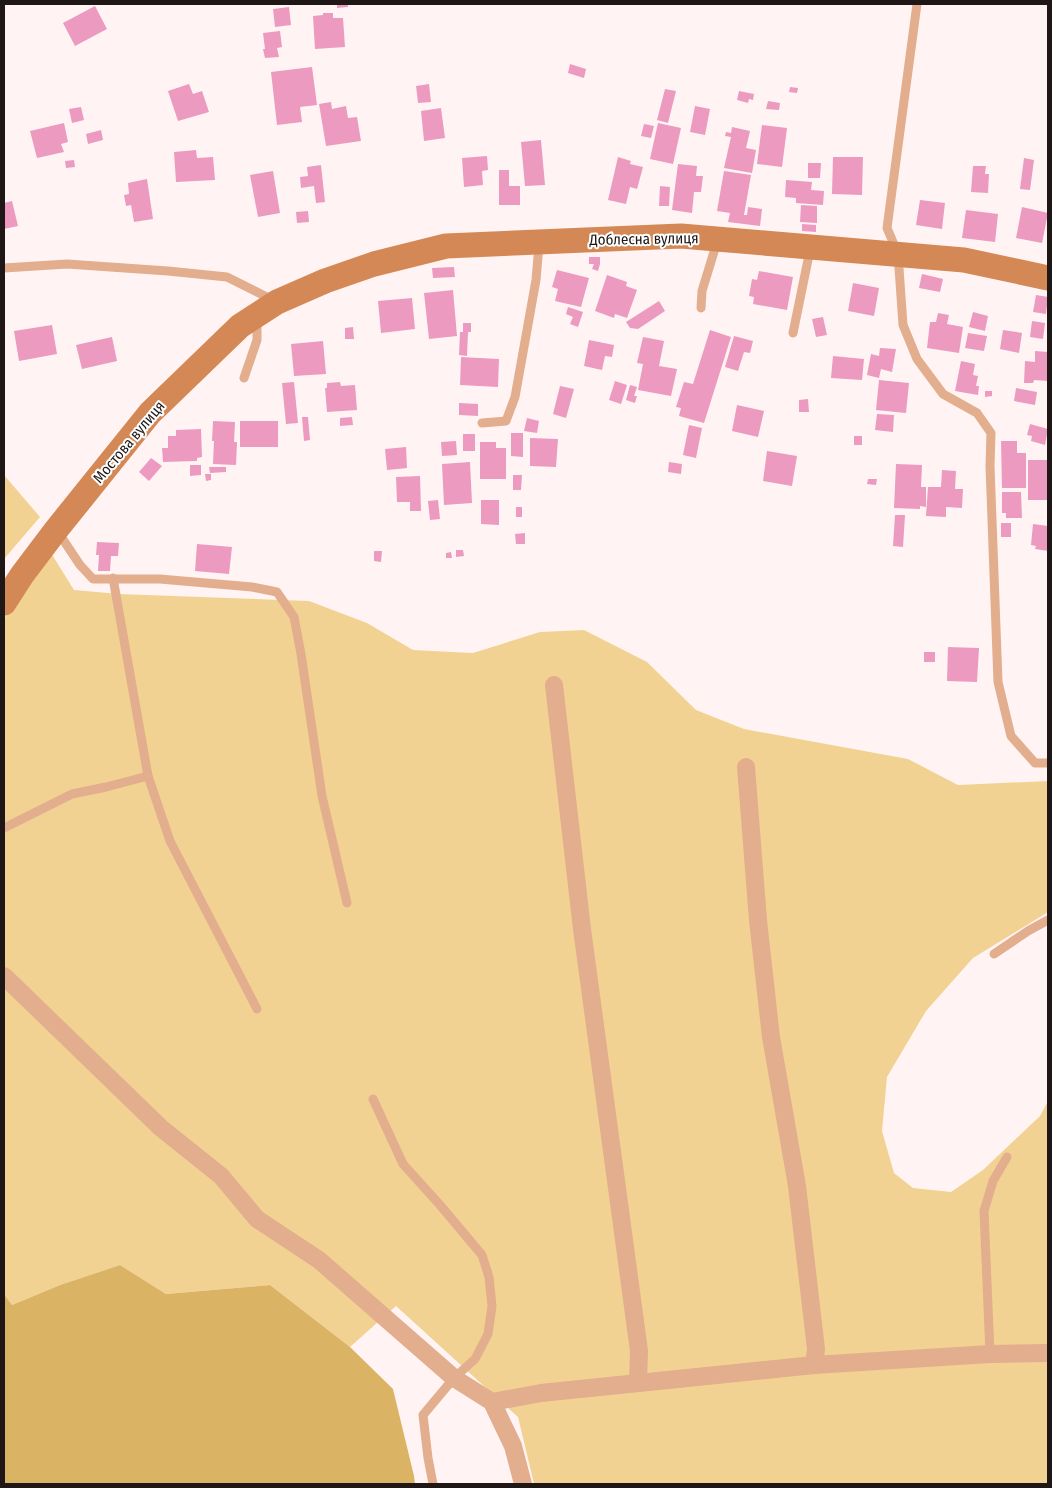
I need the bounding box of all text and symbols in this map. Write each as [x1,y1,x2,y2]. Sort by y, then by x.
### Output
street label: Доблесна вулиця [588,229,699,249]
street label: Мостова вулиця [89,397,169,487]

